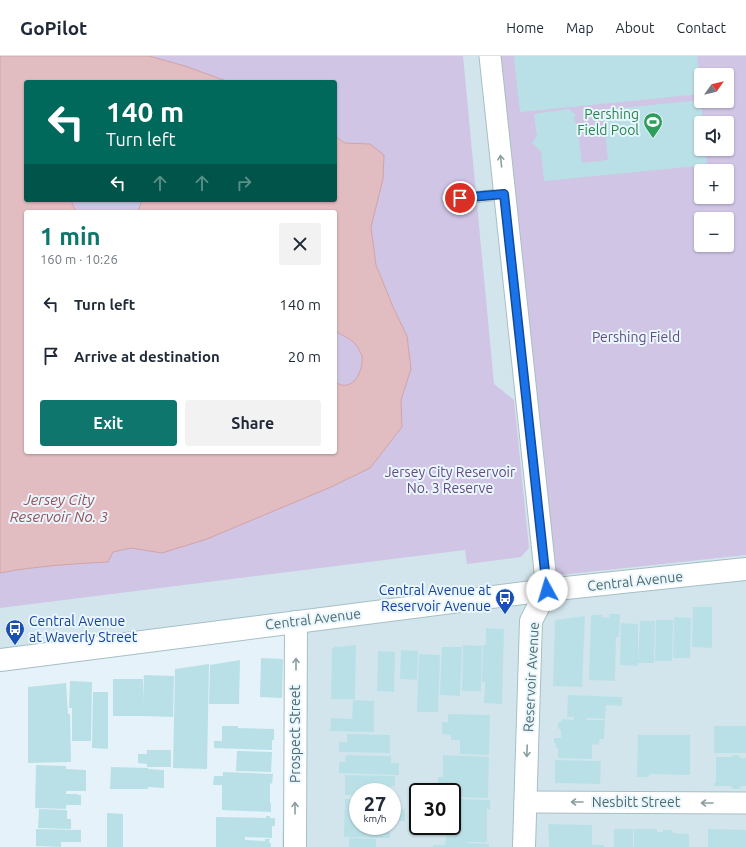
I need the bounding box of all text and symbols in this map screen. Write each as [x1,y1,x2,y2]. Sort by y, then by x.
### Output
text: GoPilot [20,17,87,39]
text: Home [506,20,544,36]
text: Map [566,20,594,36]
text: About [616,20,655,36]
text: Contact [677,20,726,36]
north arrow [694,68,734,108]
map controls [694,68,734,252]
icon: left [40,96,92,148]
text: 140 m [106,96,184,127]
place label: Pershing Field Pool [577,106,639,138]
sports icon: Pershing Field Pool [642,111,664,139]
button: sound [694,116,734,156]
text: Turn left [106,129,176,149]
one-way arrow [497,155,505,168]
button: + [694,164,734,204]
icon: left [107,172,129,194]
icon: ahead [149,172,171,194]
icon: ahead [191,172,213,194]
icon: right [233,172,255,194]
pin [443,181,477,215]
icon: arrive [449,187,471,209]
button: − [694,212,734,252]
text: 1 min [40,223,101,250]
button: close [279,223,321,265]
text: 160 m · 10:26 [40,252,118,266]
icon: left [40,293,62,315]
text: Turn left [74,296,135,313]
text: 140 m [279,296,321,313]
park label: Pershing Field [592,329,680,345]
icon: arrive [40,345,62,367]
text: Arrive at destination [74,348,220,365]
text: 20 m [288,348,321,365]
button: Exit [40,400,177,446]
button: Share [185,400,321,446]
park label: Jersey City Reservoir No. 3 Reserve [385,464,516,496]
water label: Jersey City Reservoir No. 3 [10,491,108,525]
street label: Central Avenue [586,568,684,594]
position arrow [526,569,568,611]
place label: Central Avenue at Reservoir Avenue [379,582,491,614]
bus stop icon: Central Avenue at Reservoir Avenue [494,587,516,615]
street label: Central Avenue [264,605,362,633]
place label: Central Avenue at Waverly Street [29,613,138,645]
bus stop icon: Central Avenue at Waverly Street [4,618,26,646]
street label: Reservoir Avenue [520,622,542,732]
one-way arrow [292,658,300,671]
street label: Prospect Street [287,684,303,783]
one-way arrow [523,744,531,757]
speed limit sign: 30 [409,783,461,835]
text: 27 [364,792,386,815]
street label: Nesbitt Street [592,794,681,810]
one-way arrow [571,798,584,806]
one-way arrow [701,799,714,807]
one-way arrow [291,802,299,815]
text: km/h [363,813,387,824]

